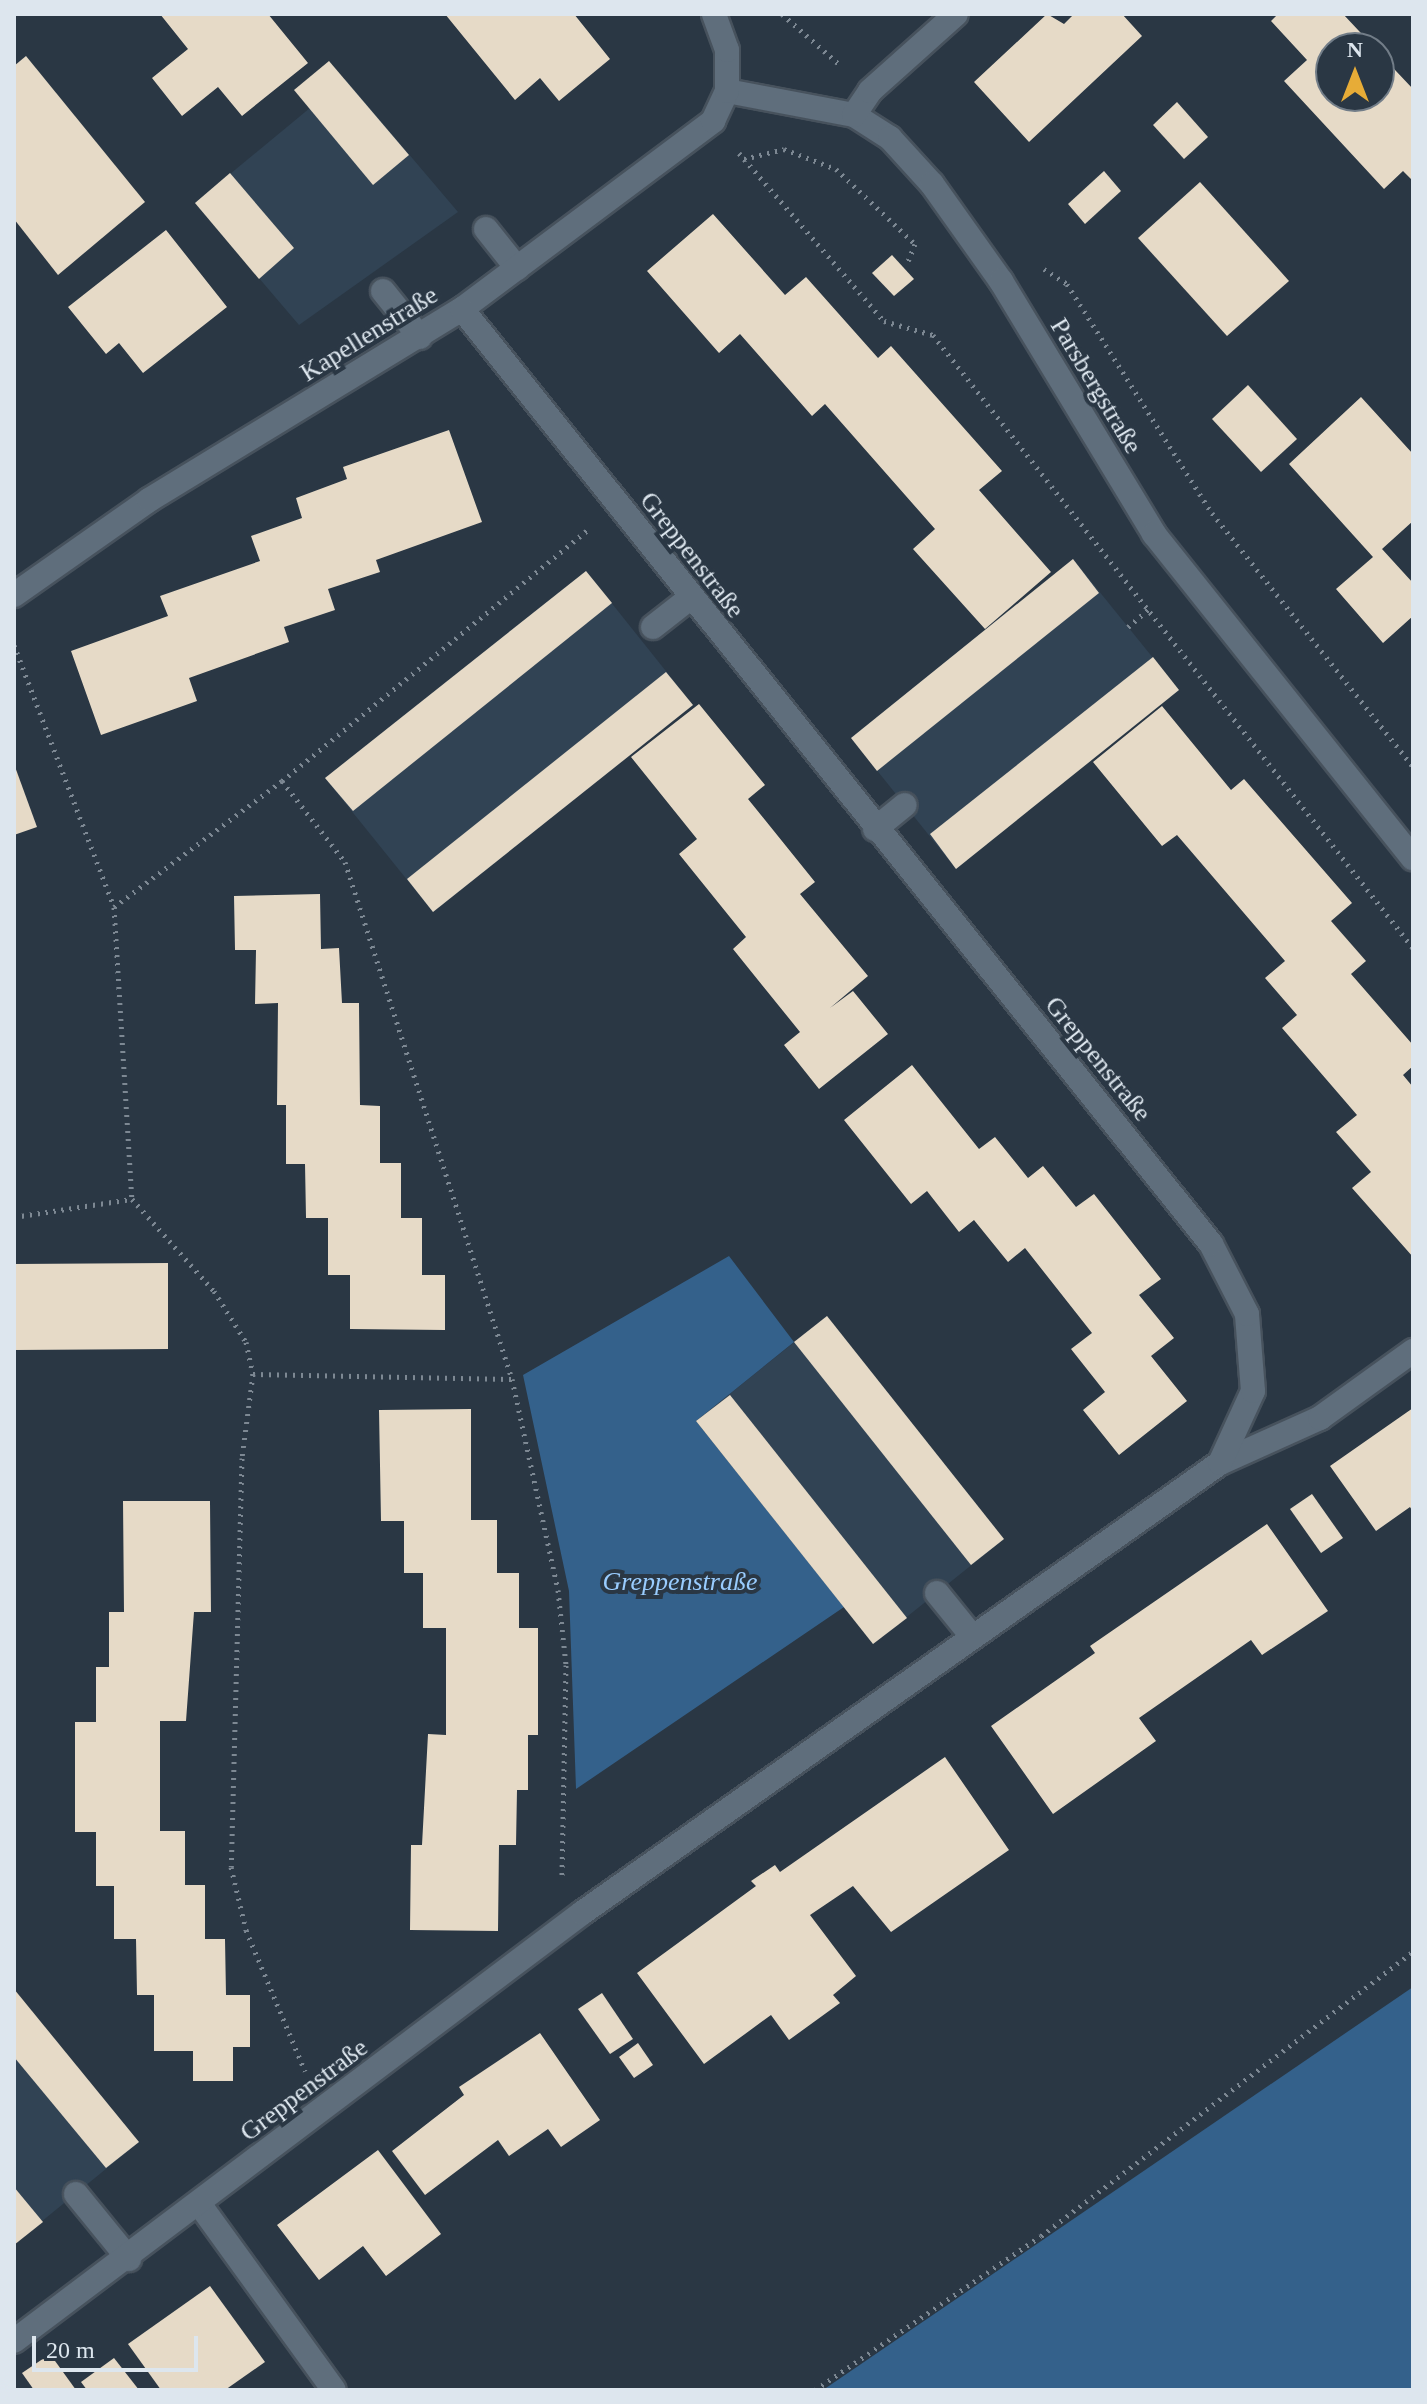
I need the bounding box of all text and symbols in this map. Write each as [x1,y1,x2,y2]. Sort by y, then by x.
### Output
north arrow [1315,32,1395,112]
text: N [1347,37,1363,62]
street label: Kapellenstraße [295,279,443,389]
street label: Parsbergstraße [1043,313,1149,459]
street label: Greppenstraße [633,486,751,624]
street label: Greppenstraße [1038,990,1158,1128]
park label: Greppenstraße [602,1566,758,1598]
street label: Greppenstraße [234,2032,374,2148]
scale bar [36,2320,202,2370]
text: 20 m [46,2337,95,2363]

